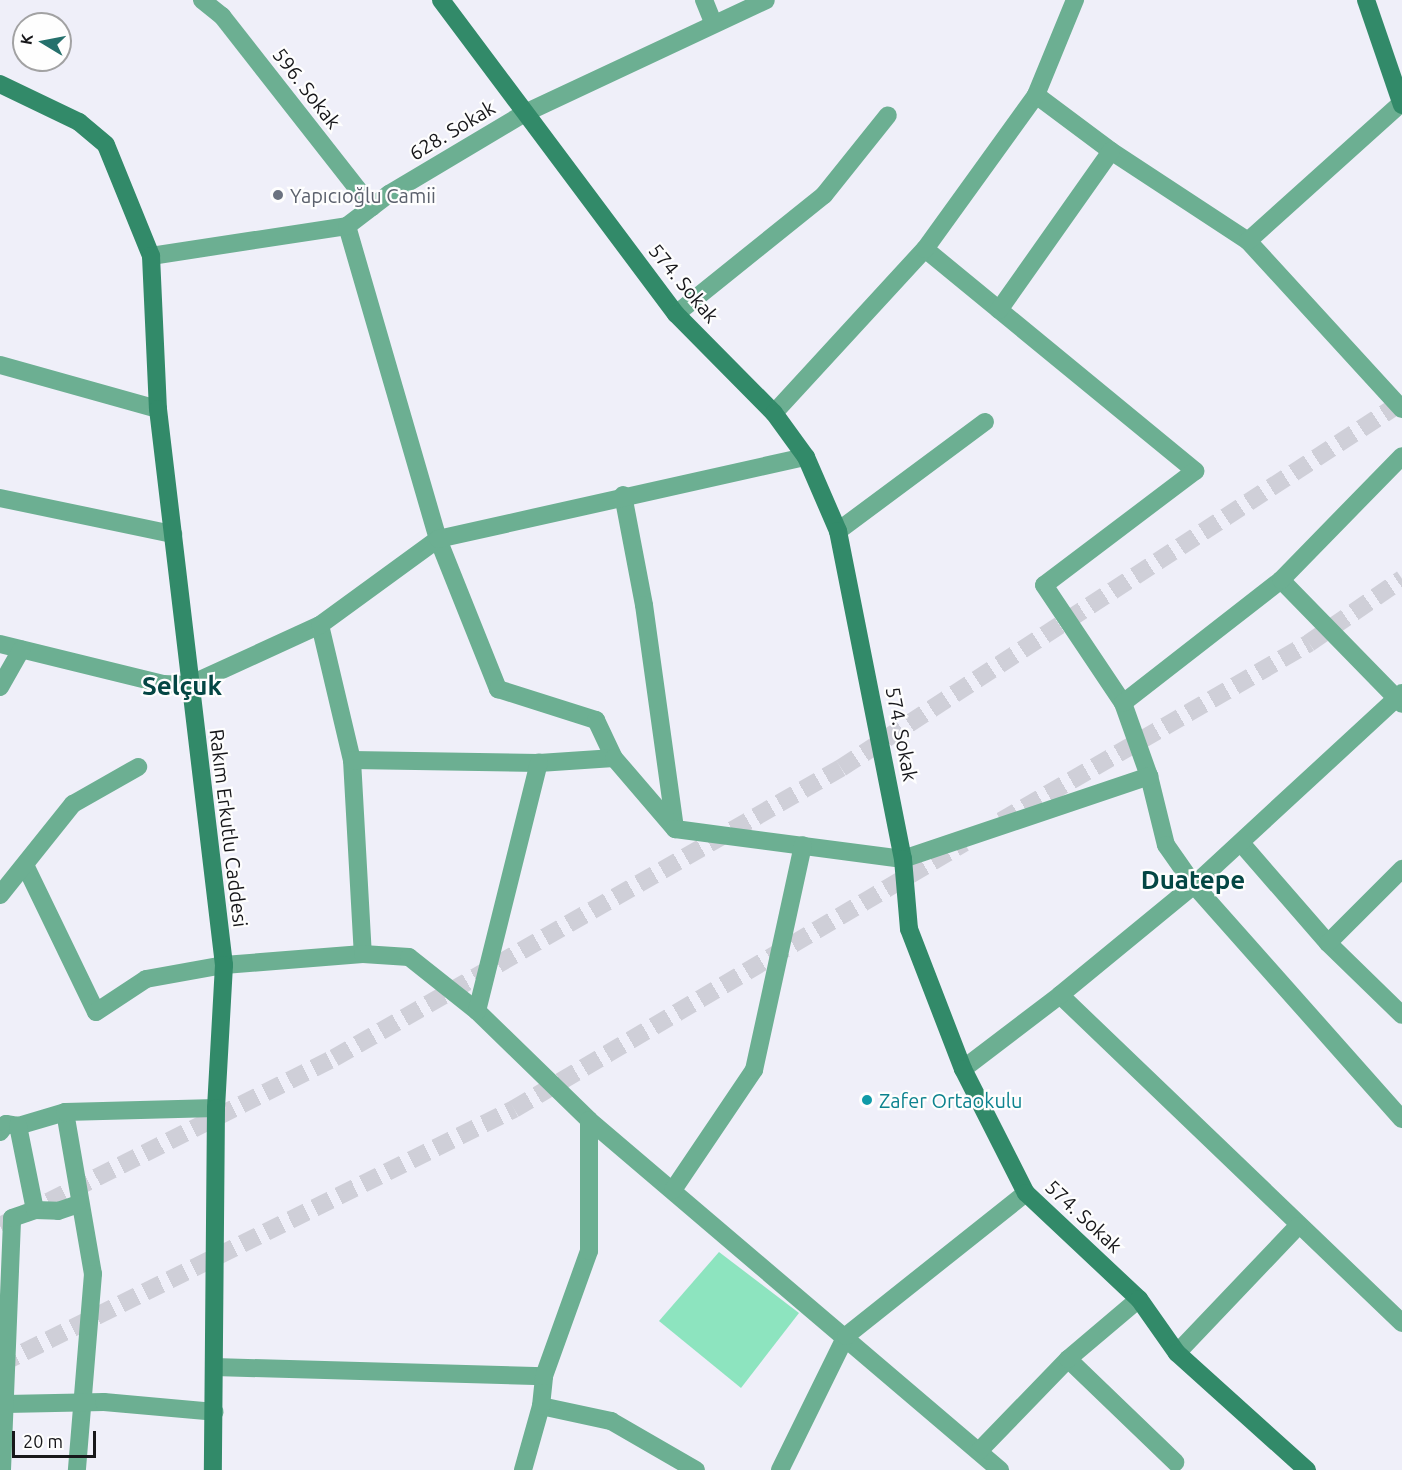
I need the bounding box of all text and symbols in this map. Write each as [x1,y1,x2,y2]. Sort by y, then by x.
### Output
north arrow [12,12,72,72]
text: K [16,32,36,46]
street label: 596. Sokak [268,43,346,133]
street label: 628. Sokak [405,95,499,165]
place label: Yapıcıoğlu Camii [290,183,436,207]
marker: Yapıcıoğlu Camii [271,188,285,202]
street label: 574. Sokak [644,239,724,327]
district label: Selçuk [142,670,222,702]
street label: 574. Sokak [881,685,923,783]
street label: Rakım Erkutlu Caddesi [205,728,253,928]
district label: Duatepe [1141,864,1245,896]
place label: Zafer Ortaokulu [879,1088,1022,1112]
marker: Zafer Ortaokulu [860,1093,874,1107]
street label: 574. Sokak [1041,1174,1127,1258]
scale bar [15,1419,99,1457]
text: 20 m [23,1431,63,1451]

